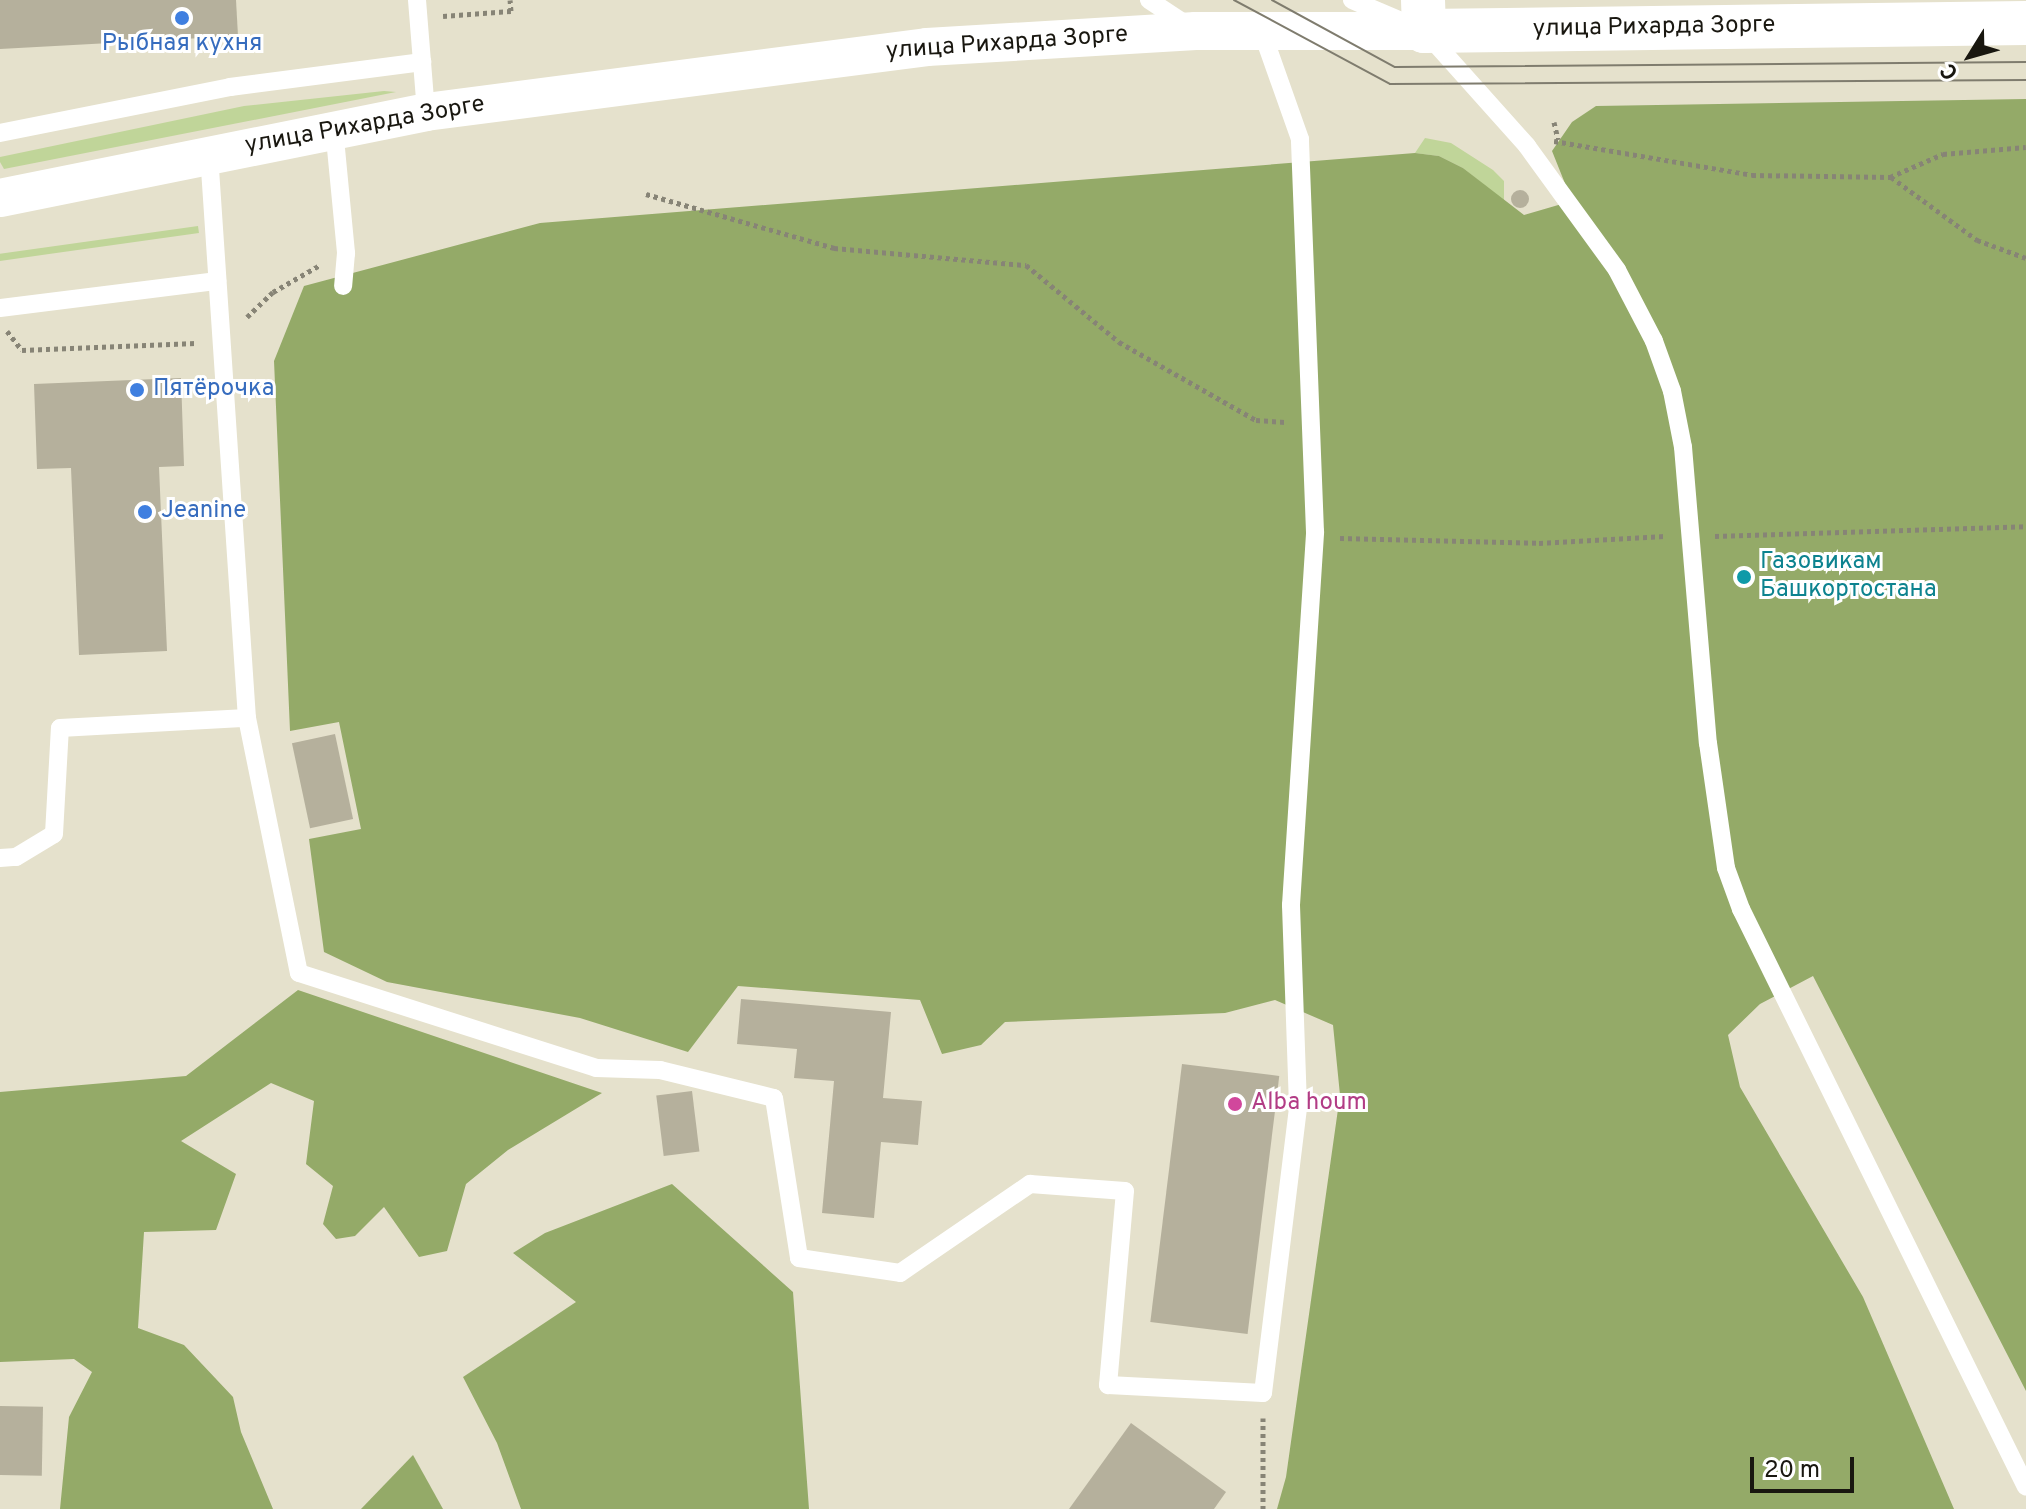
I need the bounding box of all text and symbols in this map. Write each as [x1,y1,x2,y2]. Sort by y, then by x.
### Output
marker: Рыбная кухня [173,9,191,27]
street label: улица Рихарда Зорге [1532,11,1776,45]
north arrow [1930,16,2010,96]
street label: улица Рихарда Зорге [885,21,1129,67]
place label: Рыбная кухня [102,31,262,59]
text: С [1935,57,1965,84]
street label: улица Рихарда Зорге [243,91,487,161]
place label: Пятёрочка [153,376,274,404]
marker: Пятёрочка [128,381,146,399]
place label: Jeanine [161,498,246,526]
marker: Jeanine [136,503,154,521]
place label: Газовикам Башкортостана [1760,549,1937,605]
marker: Газовикам Башкортостана [1735,568,1753,586]
place label: Alba houm [1251,1090,1367,1118]
marker: Alba houm [1226,1095,1244,1113]
scale bar [1754,1441,1858,1491]
text: 20 m [1764,1456,1820,1486]

